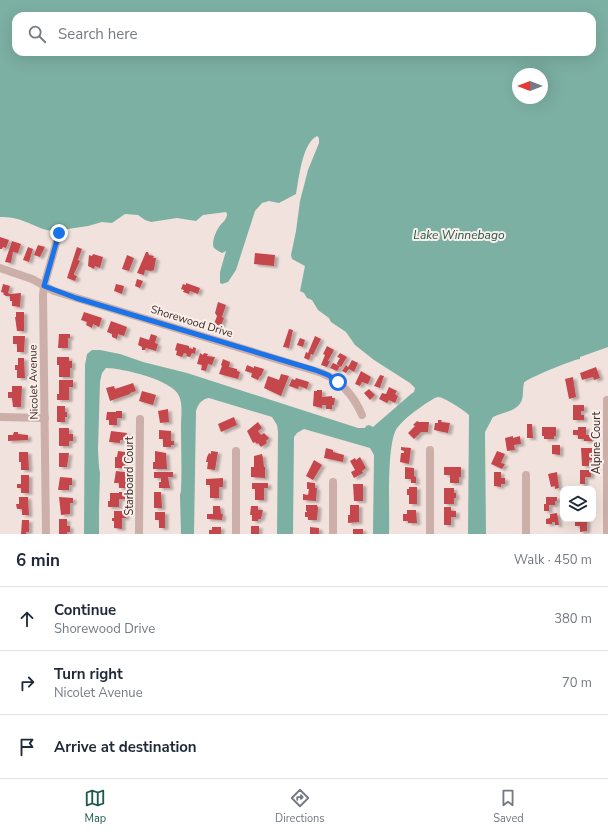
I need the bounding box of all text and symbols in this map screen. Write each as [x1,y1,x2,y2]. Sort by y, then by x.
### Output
search box [12,12,596,56]
icon: search [26,23,48,45]
text: Search here [58,24,138,44]
north arrow [512,68,548,104]
route end [50,224,68,242]
water label: Lake Winnebago [413,227,505,243]
street label: Shorewood Drive [149,302,235,341]
street label: Nicolet Avenue [25,344,42,420]
route start [329,373,347,391]
street label: Alpine Court [589,412,604,474]
street label: Starboard Court [122,436,137,516]
map controls [560,486,596,522]
button: layers [560,486,596,522]
text: 6 min [16,549,60,572]
text: Walk · 450 m [514,551,592,569]
text: Continue [54,600,116,620]
icon: ahead [16,608,38,630]
text: 380 m [554,610,592,628]
text: Shorewood Drive [54,620,155,638]
text: Turn right [54,664,123,684]
icon: right [16,672,38,694]
text: 70 m [562,674,592,692]
text: Nicolet Avenue [54,684,143,702]
icon: arrive [16,736,38,758]
text: Arrive at destination [54,737,197,757]
tab: Map [84,787,106,826]
tab: Directions [275,787,325,826]
tab: Saved [493,787,524,826]

